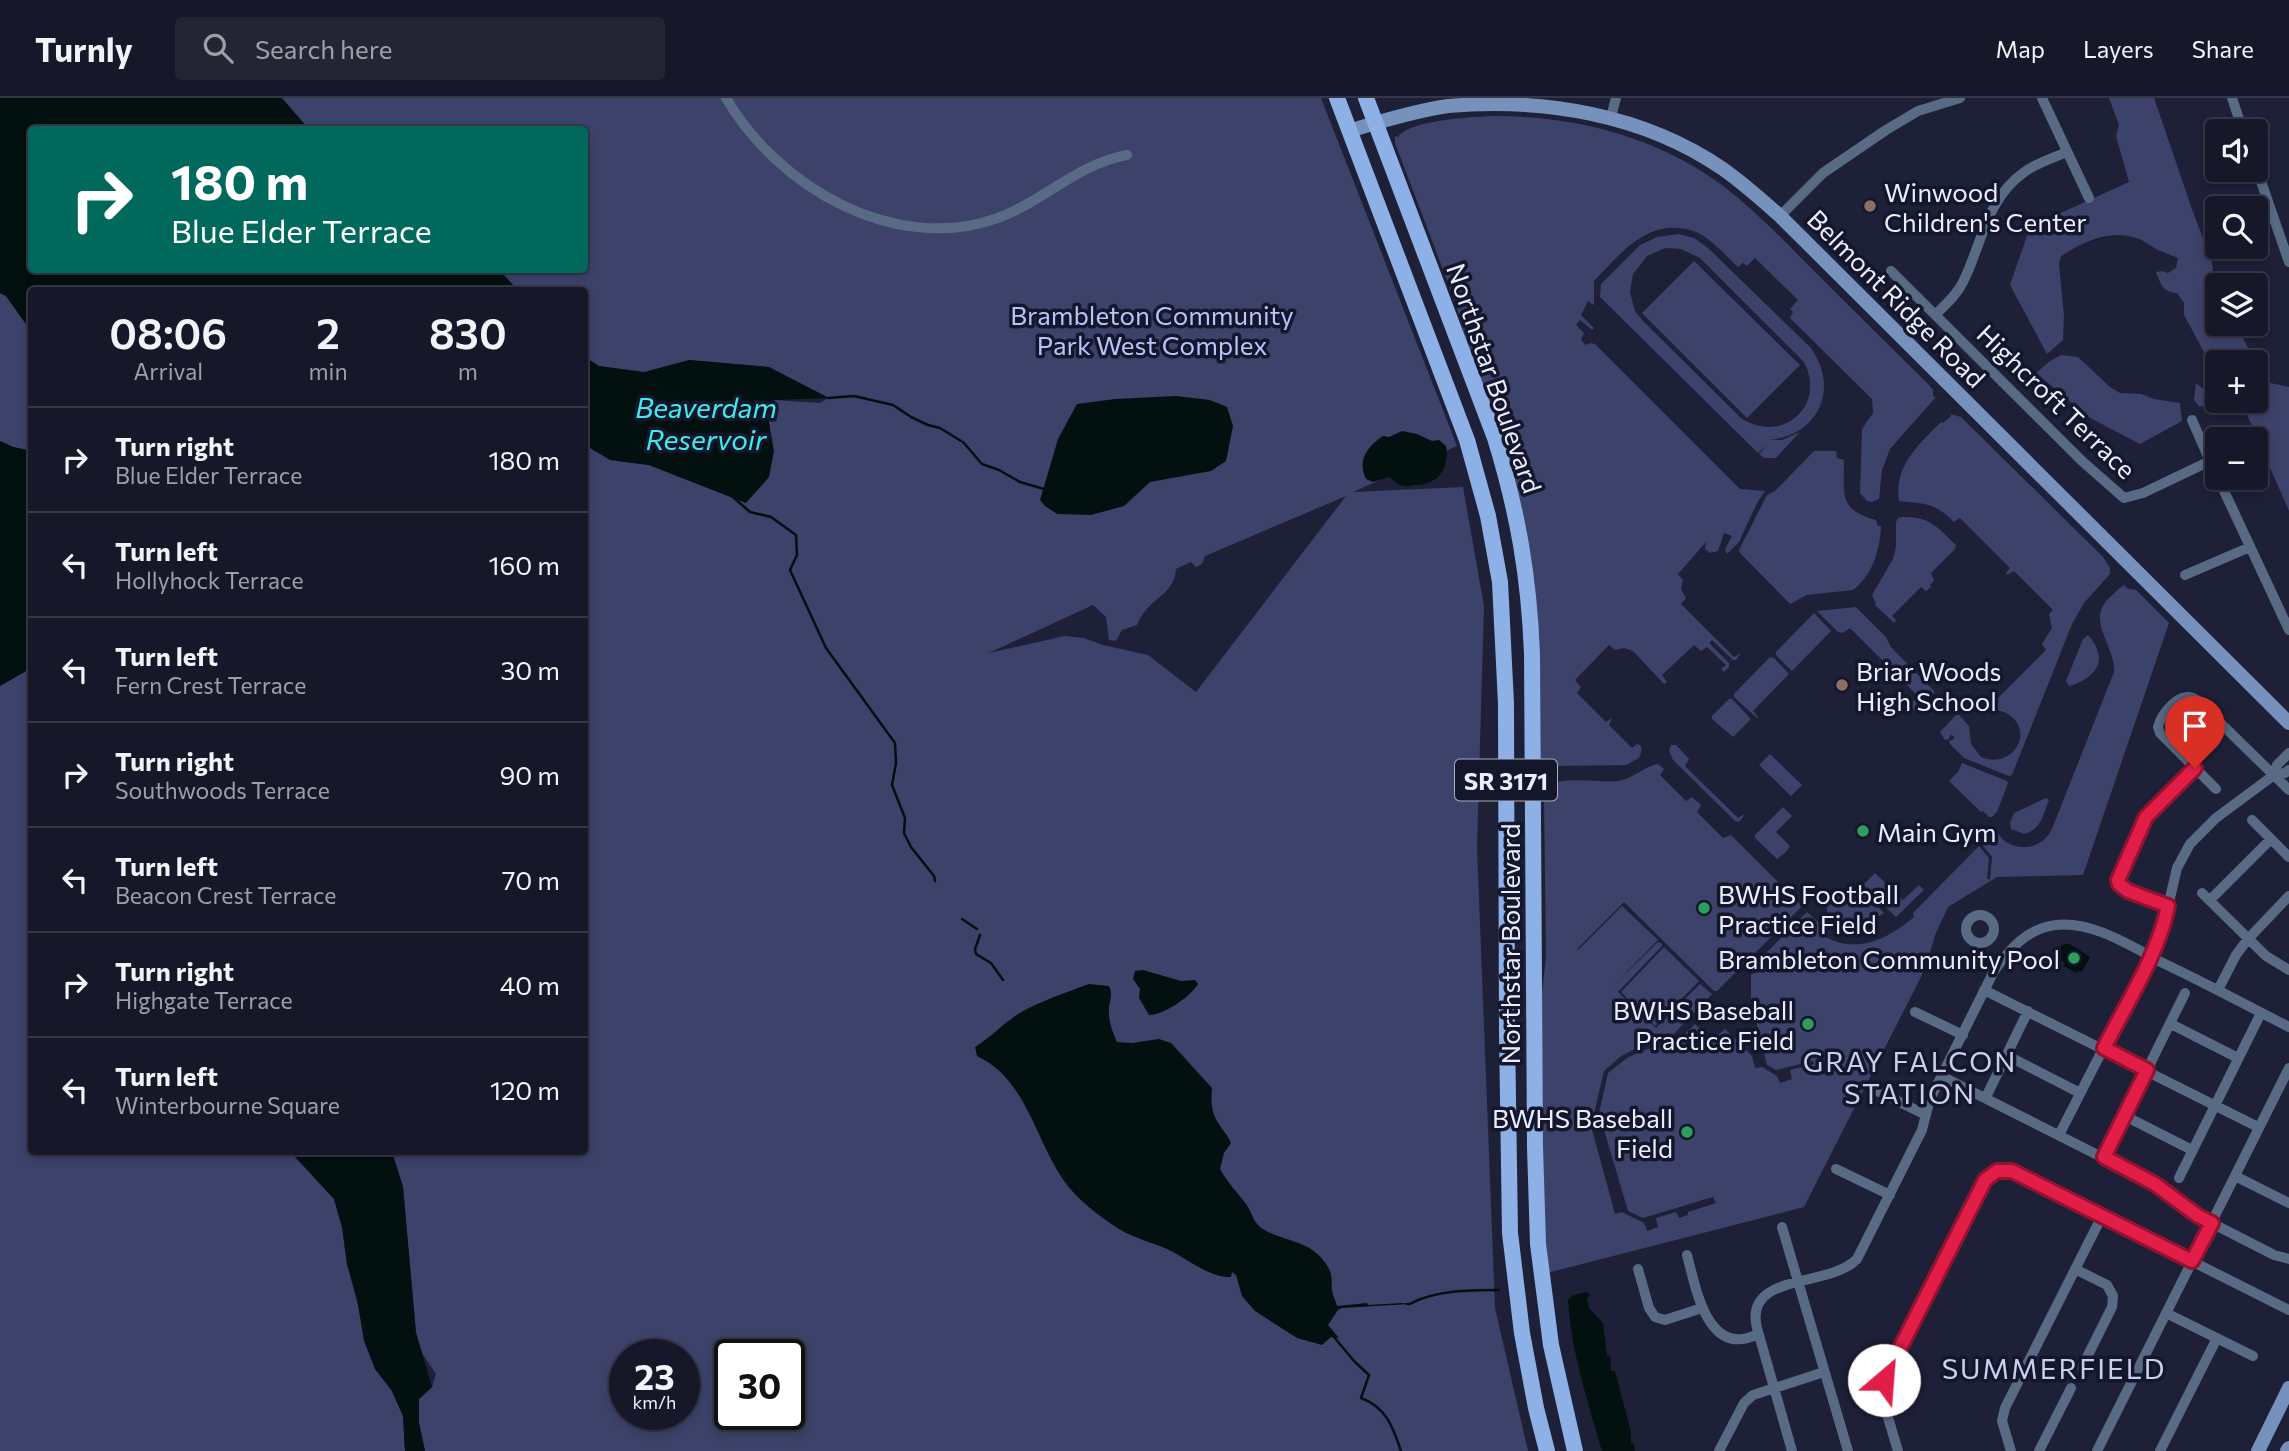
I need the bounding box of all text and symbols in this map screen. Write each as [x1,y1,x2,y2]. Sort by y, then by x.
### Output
search box [175,17,665,80]
text: Turnly [35,28,133,69]
icon: search [199,29,237,67]
text: Search here [255,33,392,64]
text: Map [1996,34,2045,63]
text: Layers [2083,34,2154,63]
text: Share [2192,34,2254,63]
map controls [2205,119,2268,490]
button: sound [2205,119,2268,182]
text: 180 m [171,150,308,210]
icon: right [56,154,147,245]
place label: Winwood Children's Center [1884,176,2087,237]
button: search [2205,196,2268,259]
marker: Winwood Children's Center [1862,198,1878,214]
street label: Belmont Ridge Road [1802,203,1992,393]
text: Blue Elder Terrace [171,210,432,250]
street label: Northstar Boulevard [1441,259,1549,497]
button: layers [2205,273,2268,336]
park label: Brambleton Community Park West Complex [1010,299,1294,360]
text: 08:06 [109,306,227,358]
text: 2 [316,306,340,358]
text: 830 [429,306,507,358]
street label: Highcroft Terrace [1971,318,2143,484]
button: + [2205,350,2268,413]
text: Arrival [133,357,203,385]
text: min [308,357,348,385]
text: m [458,357,478,385]
water label: Beaverdam Reservoir [635,390,777,456]
button: − [2205,427,2268,490]
text: Turn right [115,430,234,461]
icon: right [56,441,94,479]
text: 180 m [488,444,560,475]
text: Blue Elder Terrace [115,461,302,489]
text: Turn left [115,535,218,566]
icon: left [56,546,94,584]
text: 160 m [488,549,560,580]
text: Hollyhock Terrace [115,566,304,594]
text: Turn left [115,640,218,671]
icon: left [56,651,94,689]
text: 30 m [501,654,560,685]
place label: Briar Woods High School [1856,655,2001,716]
text: Fern Crest Terrace [115,671,306,699]
marker: Briar Woods High School [1834,677,1850,693]
pin [2165,696,2225,768]
icon: arrive [2176,707,2214,745]
text: Turn right [115,745,234,776]
icon: right [56,756,94,794]
text: 90 m [500,759,560,790]
road number: SR 3171 [1455,760,1557,800]
text: Southwoods Terrace [115,776,330,804]
place label: Main Gym [1877,816,1996,847]
marker: Main Gym [1855,823,1871,839]
street label: Northstar Boulevard [1494,824,1525,1064]
text: Turn left [115,850,218,881]
icon: left [56,861,94,899]
text: 70 m [502,864,560,895]
place label: BWHS Football Practice Field [1718,878,1899,939]
text: Beacon Crest Terrace [115,881,336,909]
marker: BWHS Football Practice Field [1696,900,1712,916]
place label: Brambleton Community Pool [1718,943,2060,974]
marker: Brambleton Community Pool [2066,950,2082,966]
text: Turn right [115,955,234,986]
icon: right [56,966,94,1004]
text: 40 m [500,969,560,1000]
text: Highgate Terrace [115,986,293,1014]
place label: BWHS Baseball Practice Field [1613,994,1794,1055]
marker: BWHS Baseball Practice Field [1800,1016,1816,1032]
district label: GRAY FALCON STATION [1803,1044,2017,1110]
text: Turn left [115,1060,218,1091]
icon: left [56,1071,94,1109]
text: 120 m [490,1074,560,1105]
text: Winterbourne Square [115,1091,340,1119]
place label: BWHS Baseball Field [1492,1102,1673,1163]
marker: BWHS Baseball Field [1679,1124,1695,1140]
speed limit sign: 30 [714,1339,805,1430]
position arrow [1847,1343,1921,1417]
district label: SUMMERFIELD [1942,1351,2166,1385]
text: 23 [634,1354,675,1397]
text: km/h [633,1391,676,1413]

